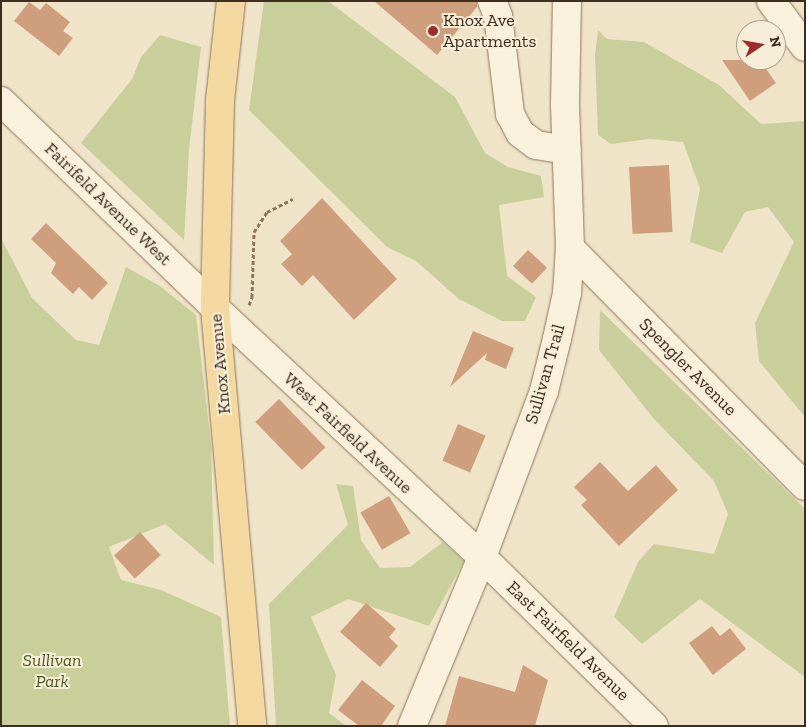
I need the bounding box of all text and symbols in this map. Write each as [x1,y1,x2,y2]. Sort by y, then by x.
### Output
place label: Knox Ave Apartments [443,10,536,52]
north arrow [736,20,786,70]
marker: Knox Ave Apartments [427,25,439,37]
text: N [766,35,785,49]
street label: Fairifeld Avenue West [40,138,176,270]
street label: Knox Avenue [205,313,235,415]
street label: Spengler Avenue [634,313,742,421]
street label: Sullivan Trail [520,321,570,427]
street label: West Fairfield Avenue [279,368,417,498]
street label: East Fairfield Avenue [502,576,634,706]
park label: Sullivan Park [23,650,81,692]

